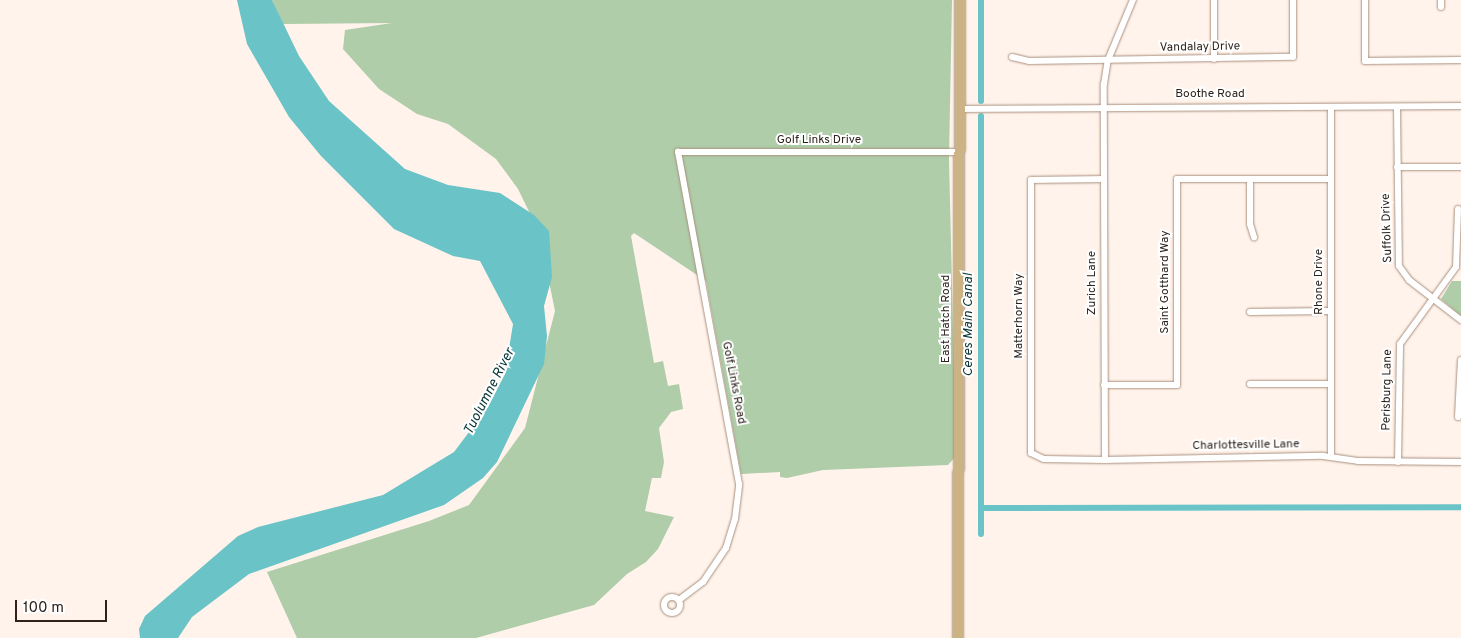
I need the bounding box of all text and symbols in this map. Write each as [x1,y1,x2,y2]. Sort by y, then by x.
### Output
street label: Vandalay Drive [1160,40,1240,56]
street label: Boothe Road [1175,88,1245,102]
street label: Golf Links Drive [777,134,861,148]
street label: Suffolk Drive [1380,193,1396,263]
street label: Saint Gotthard Way [1159,230,1173,334]
street label: Rhone Drive [1313,249,1327,315]
street label: Zurich Lane [1086,251,1100,315]
water label: Ceres Main Canal [961,273,977,377]
street label: Matterhorn Way [1013,273,1027,359]
street label: East Hatch Road [940,275,954,363]
street label: Golf Links Road [718,341,748,425]
water label: Tuolumne River [461,346,519,438]
street label: Perisburg Lane [1380,349,1396,431]
street label: Charlottesville Lane [1192,438,1300,454]
scale bar [18,590,110,622]
text: 100 m [23,599,64,618]

